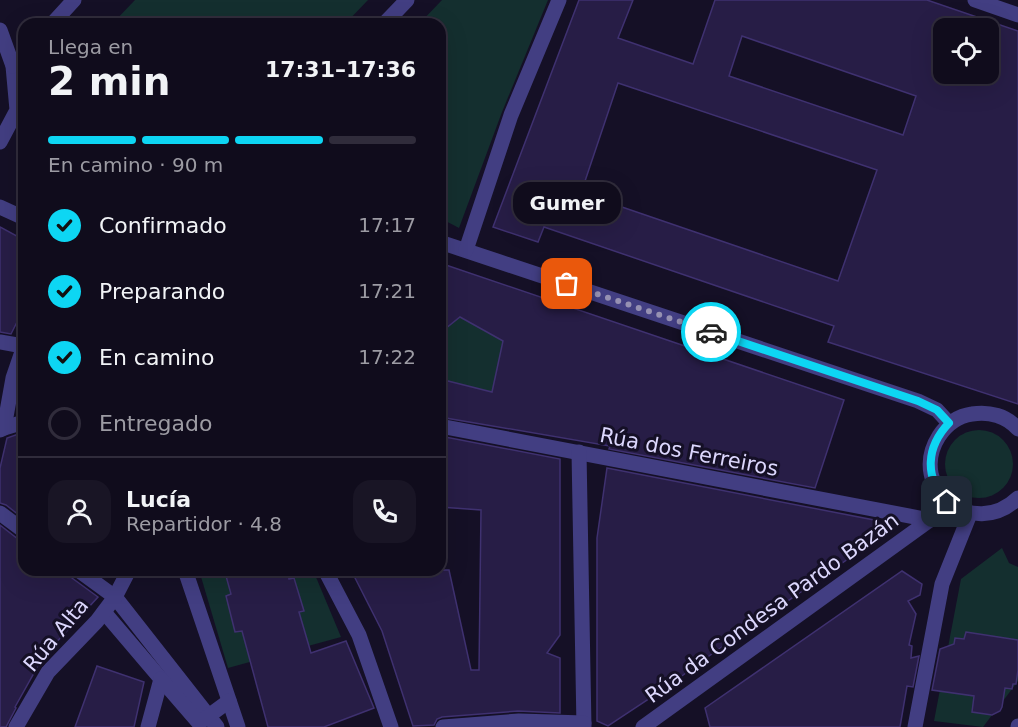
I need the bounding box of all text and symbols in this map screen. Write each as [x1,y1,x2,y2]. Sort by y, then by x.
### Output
map controls [933,18,999,84]
button: locate [933,18,999,84]
text: Llega en [48,35,133,59]
text: 17:31–17:36 [265,57,416,82]
text: 2 min [48,59,170,104]
text: En camino · 90 m [48,153,223,177]
callout: Gumer [513,182,621,224]
text: Gumer [530,191,604,215]
icon: check [48,209,81,242]
text: Confirmado [99,213,227,238]
text: 17:17 [358,213,416,237]
pin [541,258,592,309]
icon: bag [550,267,583,300]
icon: check [48,275,81,308]
text: Preparando [99,279,225,304]
text: 17:21 [358,279,416,303]
courier [681,302,741,362]
icon: car [695,316,728,349]
icon: check [48,341,81,374]
text: En camino [99,345,214,370]
text: 17:22 [358,345,416,369]
text: Entregado [99,411,212,436]
street label: Rúa dos Ferreiros [598,423,780,481]
pin [921,476,972,527]
button: person [48,480,111,543]
button: phone [353,480,416,543]
icon: home [930,485,963,518]
text: Lucía [126,487,191,512]
street label: Rúa da Condesa Pardo Bazán [641,508,903,708]
text: Repartidor · 4.8 [126,512,282,536]
street label: Rúa Alta [19,594,93,676]

